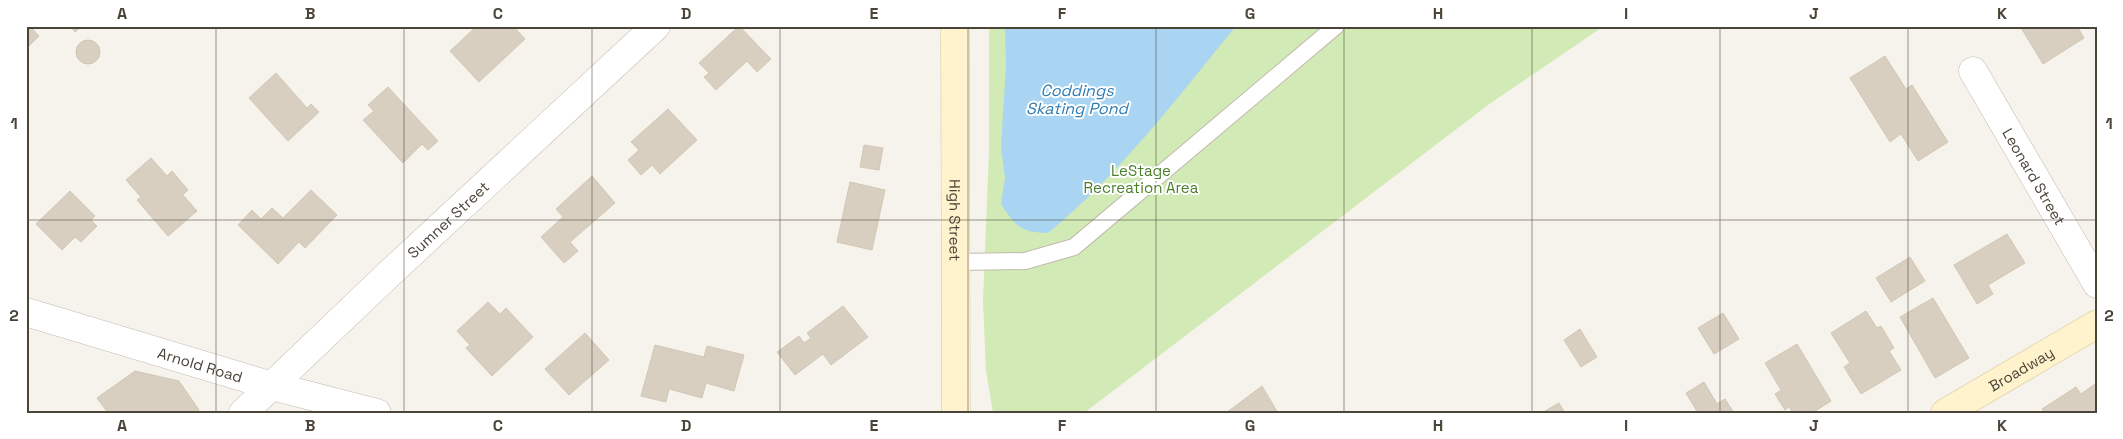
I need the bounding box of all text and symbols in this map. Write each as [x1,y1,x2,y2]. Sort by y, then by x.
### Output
text: A [117,3,127,24]
text: B [305,3,315,24]
text: C [493,3,503,24]
text: D [681,3,691,24]
text: E [870,3,879,24]
text: F [1058,3,1067,24]
text: G [1245,3,1255,24]
text: H [1433,3,1443,24]
text: I [1624,3,1628,24]
text: J [1809,3,1819,24]
text: K [1997,3,2007,24]
water label: Coddings Skating Pond [1026,80,1130,119]
text: 1 [10,113,18,134]
text: 1 [2105,113,2113,134]
street label: Leonard Street [1999,125,2070,228]
park label: LeStage Recreation Area [1084,161,1199,197]
street label: Sumner Street [403,177,493,262]
street label: High Street [946,179,965,261]
text: 2 [9,305,19,326]
text: 2 [2104,305,2114,326]
street label: Broadway [1985,342,2057,395]
street label: Arnold Road [156,343,245,386]
text: A [117,415,127,436]
text: B [305,415,315,436]
text: C [493,415,503,436]
text: D [681,415,691,436]
text: E [870,415,879,436]
text: F [1058,415,1067,436]
text: G [1245,415,1255,436]
text: H [1433,415,1443,436]
text: I [1624,415,1628,436]
text: J [1809,415,1819,436]
text: K [1997,415,2007,436]

